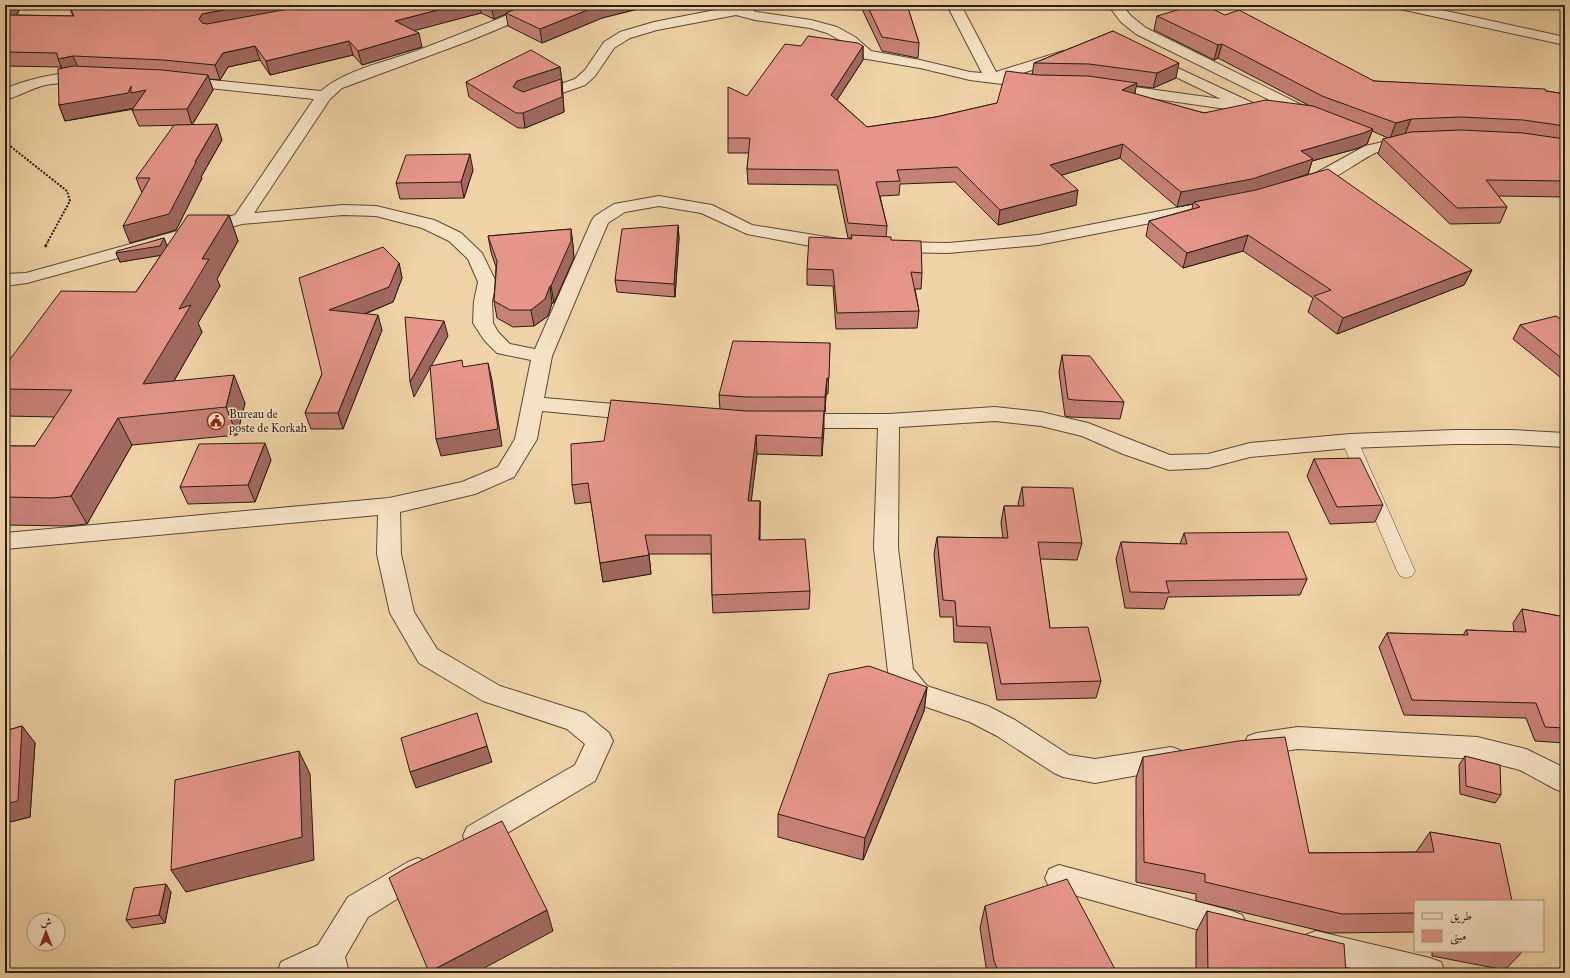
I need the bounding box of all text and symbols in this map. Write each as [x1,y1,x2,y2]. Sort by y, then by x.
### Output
place label: Bureau de poste de Korkah [228,407,307,435]
public building icon: Bureau de poste de Korkah [206,411,226,431]
legend [1414,900,1544,952]
text: طريق [1450,909,1472,924]
north arrow [26,912,66,952]
text: ش [41,916,52,929]
text: مبنى [1450,929,1466,945]

